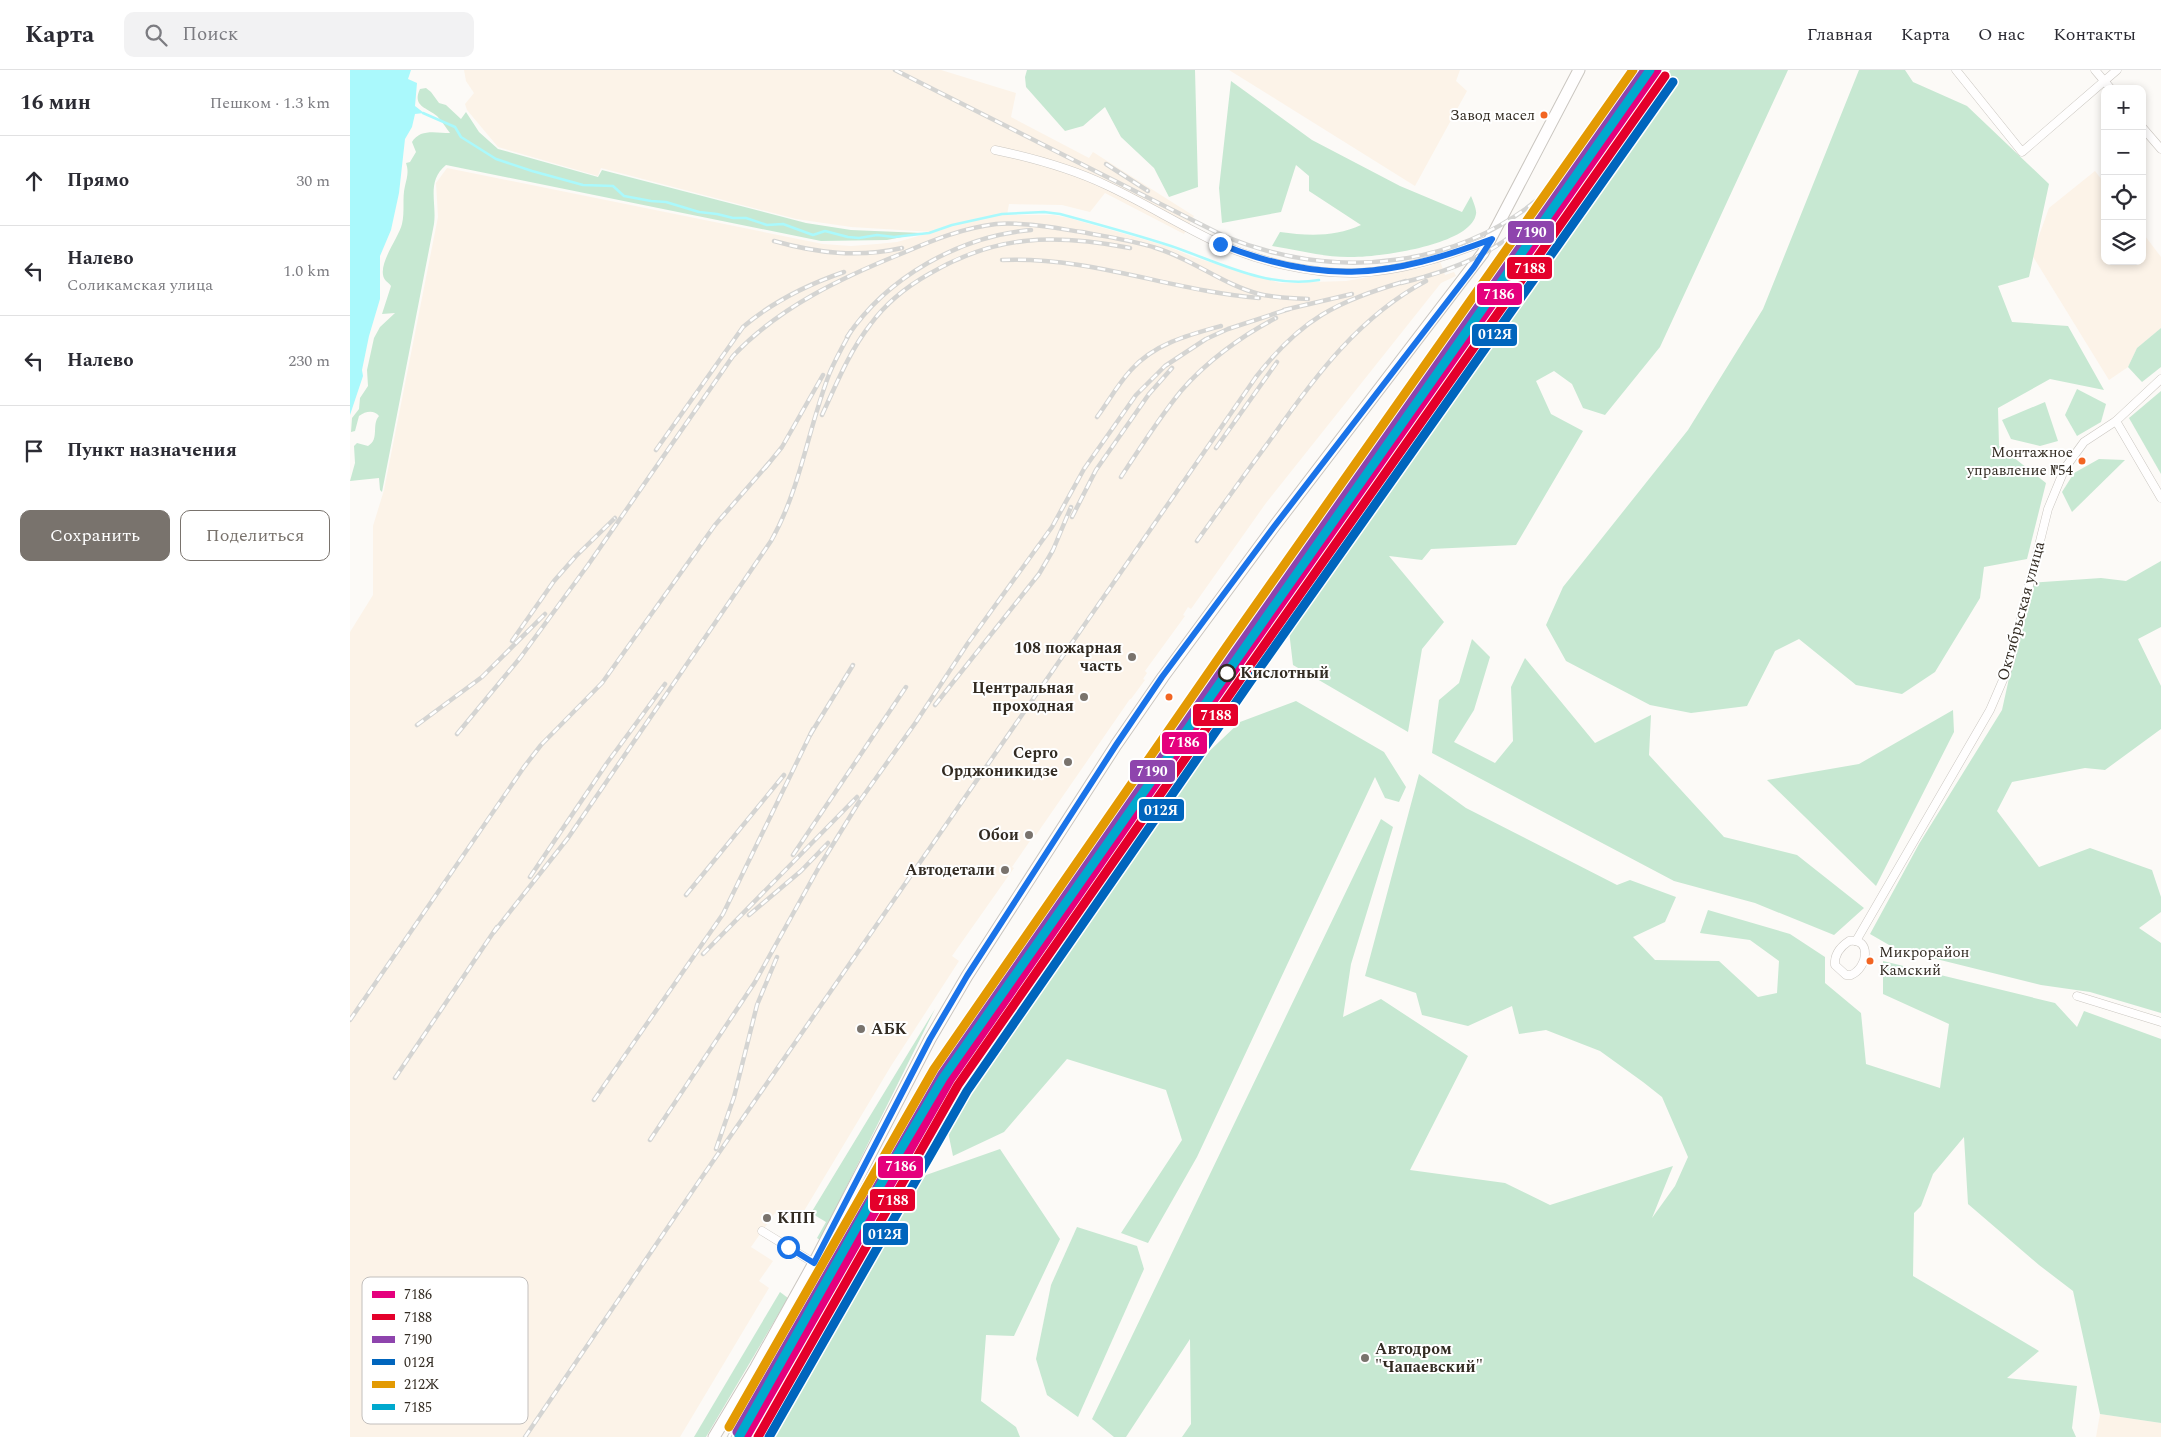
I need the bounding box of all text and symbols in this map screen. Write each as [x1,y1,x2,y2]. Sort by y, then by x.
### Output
search box [124,12,474,57]
text: Карта [25,17,94,53]
text: Поиск [182,20,238,49]
icon: search [142,21,170,49]
text: Главная [1807,21,1873,48]
text: Карта [1901,21,1950,48]
text: О нас [1978,21,2025,48]
text: Контакты [2053,21,2136,48]
map controls [2101,85,2146,265]
button: + [2101,85,2146,130]
text: 16 мин [20,87,91,119]
text: Пешком · 1.3 km [210,91,330,115]
place label: Завод масел [1450,104,1535,127]
marker: Завод масел [1539,110,1549,120]
button: − [2101,130,2146,175]
text: Прямо [67,166,129,195]
icon: ahead [20,167,48,195]
text: 30 m [296,169,330,193]
button: locate [2101,175,2146,220]
line badge: 7190 [1507,220,1555,244]
button: layers [2101,220,2146,265]
text: 7190 [1515,222,1547,243]
route end [1209,233,1232,256]
text: Налево [67,244,134,273]
line badge: 7188 [1506,256,1553,280]
icon: left [20,257,48,285]
text: 7188 [1514,258,1546,279]
text: 1.0 km [283,259,330,283]
text: Соликамская улица [67,273,213,297]
line badge: 7186 [1476,282,1523,306]
text: 7186 [1483,284,1515,305]
line badge: 012Я [1471,323,1518,347]
text: 012Я [1478,324,1512,345]
text: Налево [67,346,134,375]
icon: left [20,347,48,375]
text: 230 m [288,349,330,373]
text: Пункт назначения [67,436,237,465]
icon: arrive [20,437,48,465]
place label: Монтажное управление №54 [1966,441,2073,482]
marker: Монтажное управление №54 [2077,456,2087,466]
button: Сохранить [20,510,170,561]
button: Поделиться [180,510,330,561]
street label: Октябрьская улица [1991,538,2051,684]
place label: 108 пожарная часть [1014,636,1122,678]
marker: 108 пожарная часть [1126,651,1138,663]
place label: Кислотный [1240,661,1329,685]
marker: Кислотный [1218,664,1236,682]
place label: Центральная проходная [972,676,1074,718]
marker: Центральная проходная [1078,691,1090,703]
unlabelled marker [1164,692,1174,702]
line badge: 7188 [1192,703,1239,727]
text: 7188 [1200,705,1232,726]
line badge: 7186 [1161,731,1208,755]
text: 7186 [1168,732,1200,753]
place label: Серго Орджоникидзе [941,741,1058,783]
marker: Серго Орджоникидзе [1062,756,1074,768]
line badge: 7190 [1129,759,1176,783]
text: 7190 [1136,761,1168,782]
line badge: 012Я [1138,798,1185,822]
text: 012Я [1144,800,1178,821]
place label: Обои [978,823,1019,847]
marker: Обои [1023,829,1035,841]
place label: Автодетали [905,858,995,882]
marker: Автодетали [999,864,1011,876]
place label: Микрорайон Камский [1879,941,1970,982]
marker: Микрорайон Камский [1865,956,1875,966]
place label: АБК [871,1017,908,1041]
marker: АБК [855,1023,867,1035]
line badge: 7186 [877,1155,924,1179]
text: 7186 [885,1156,917,1177]
line badge: 7188 [869,1188,916,1212]
text: 7188 [877,1190,909,1211]
place label: КПП [777,1206,815,1230]
marker: КПП [761,1212,773,1224]
line badge: 012Я [862,1222,909,1246]
text: 012Я [868,1224,902,1245]
route start [777,1236,800,1259]
legend [362,1277,528,1424]
text: 7186 [404,1284,432,1305]
text: 7188 [404,1307,432,1328]
text: 7190 [404,1329,432,1350]
place label: Автодром "Чапаевский" [1375,1337,1483,1379]
text: 012Я [404,1352,435,1373]
marker: Автодром "Чапаевский" [1359,1352,1371,1364]
text: 212Ж [404,1374,439,1395]
text: 7185 [404,1397,432,1418]

